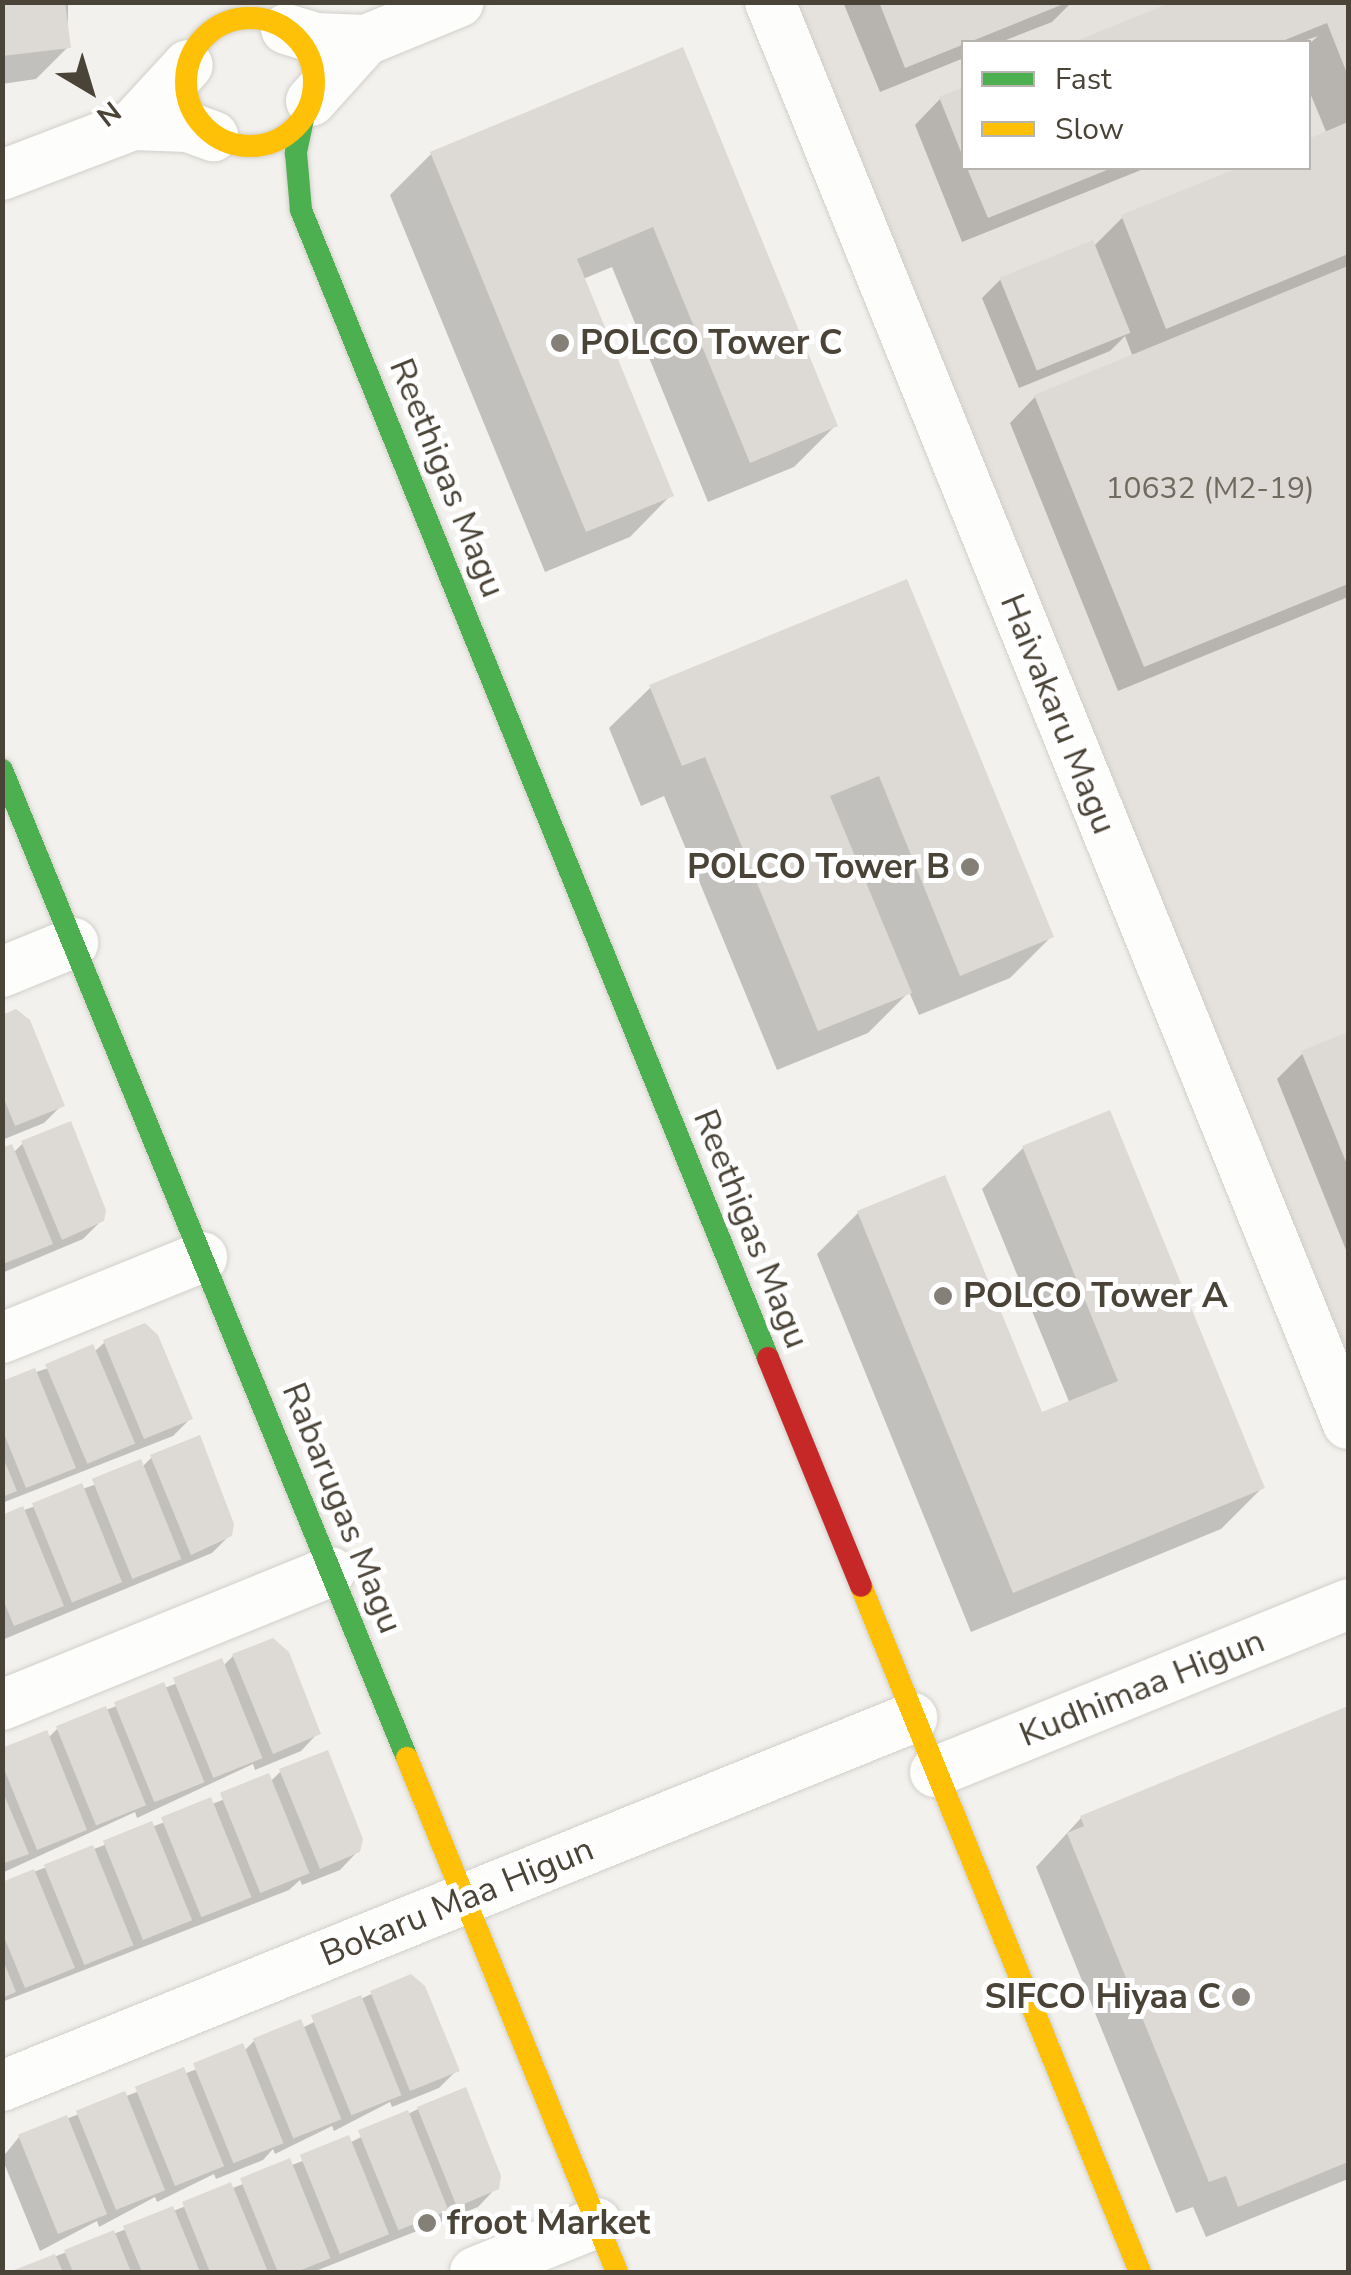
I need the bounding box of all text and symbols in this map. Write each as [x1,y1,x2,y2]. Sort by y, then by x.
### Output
north arrow [40,40,140,140]
legend [961,40,1311,170]
text: Fast [1055,59,1112,100]
text: N [89,92,128,135]
text: Slow [1055,109,1124,150]
place label: POLCO Tower C [580,322,843,364]
marker: POLCO Tower C [549,332,571,354]
street label: Reethigas Magu [380,352,514,604]
house number: 10632 (M2-19) [1105,471,1315,507]
street label: Haivakaru Magu [991,588,1125,840]
place label: POLCO Tower B [687,846,950,888]
marker: POLCO Tower B [959,856,981,878]
street label: Reethigas Magu [684,1103,818,1355]
place label: POLCO Tower A [963,1275,1228,1317]
marker: POLCO Tower A [932,1285,954,1307]
street label: Rabarugas Magu [273,1377,411,1639]
street label: Kudhimaa Higun [1013,1620,1271,1756]
street label: Bokaru Maa Higun [314,1828,600,1976]
place label: SIFCO Hiyaa C [984,1976,1221,2018]
marker: SIFCO Hiyaa C [1230,1986,1252,2008]
place label: froot Market [447,2202,650,2244]
marker: froot Market [416,2212,438,2234]

